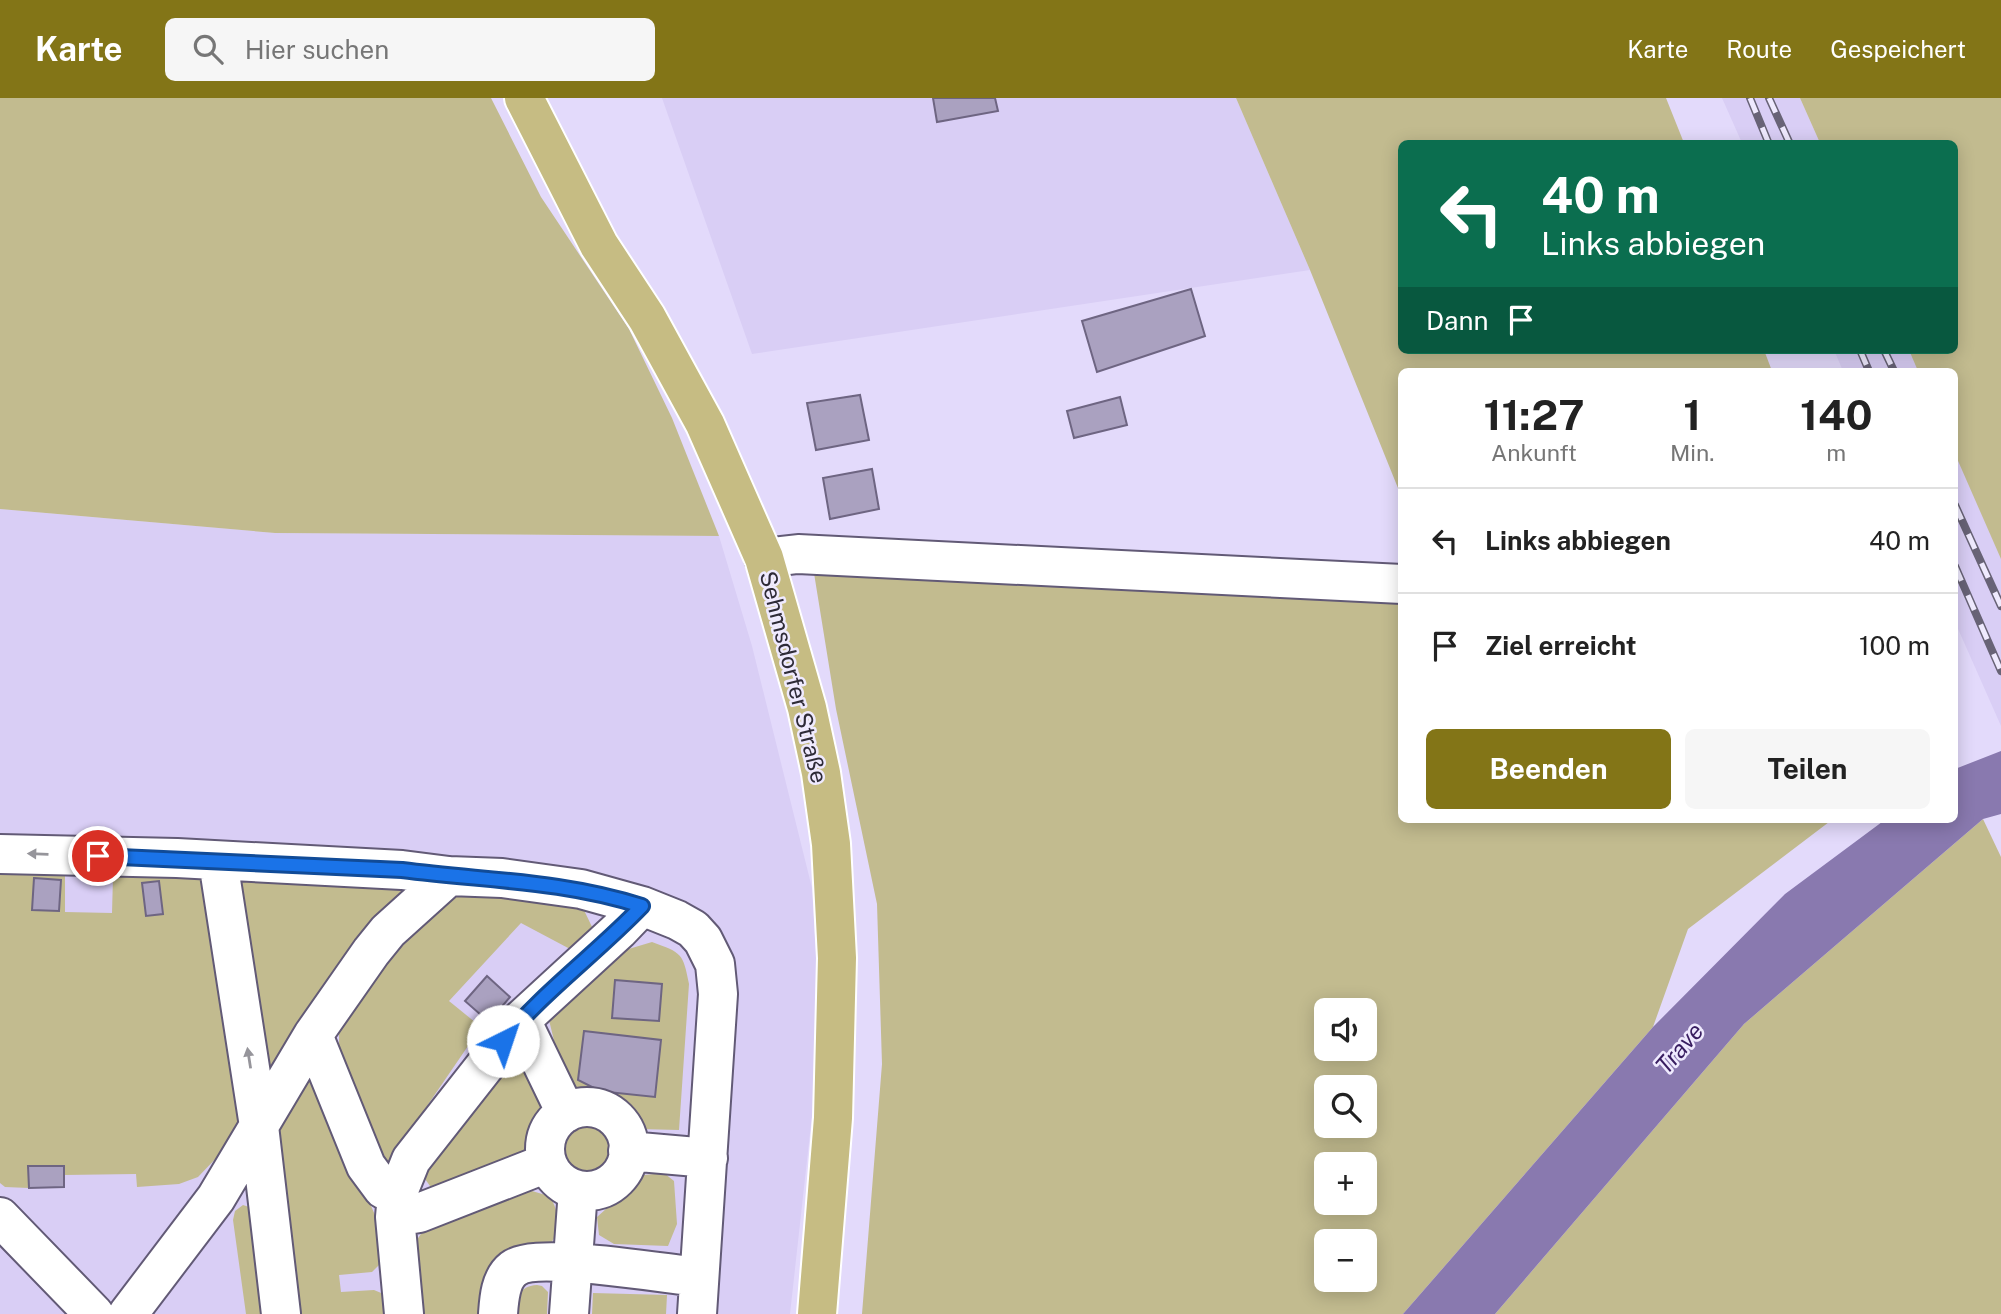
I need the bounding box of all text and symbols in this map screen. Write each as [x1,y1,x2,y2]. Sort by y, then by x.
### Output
search box [165,18,655,81]
text: Karte [35,30,123,68]
icon: search [189,30,227,68]
text: Hier suchen [245,34,389,65]
text: Karte [1627,35,1688,63]
text: Route [1726,35,1792,63]
text: Gespeichert [1830,35,1966,63]
text: 40 m [1541,166,1660,224]
icon: left [1426,168,1517,259]
text: Links abbiegen [1541,225,1765,262]
icon: arrive [1502,301,1540,339]
text: Dann [1426,305,1488,336]
text: 11:27 [1483,390,1584,439]
text: 1 [1683,390,1701,439]
text: 140 [1800,390,1873,439]
text: Ankunft [1491,439,1577,466]
text: Min. [1670,439,1715,466]
text: m [1826,439,1846,466]
icon: left [1426,522,1464,560]
text: Links abbiegen [1485,525,1671,556]
text: 40 m [1869,525,1930,556]
street label: Sehmsdorfer Straße [755,568,833,786]
icon: arrive [1426,627,1464,665]
text: Ziel erreicht [1485,630,1637,661]
text: 100 m [1859,630,1930,661]
button: Beenden [1426,729,1671,809]
button: Teilen [1685,729,1930,809]
pin [68,826,128,886]
icon: arrive [79,837,117,875]
one-way arrow [27,848,49,859]
map controls [1314,998,1377,1292]
button: sound [1314,998,1377,1061]
position arrow [466,1004,540,1078]
water label: Trave [1649,1017,1709,1079]
one-way arrow [243,1047,254,1069]
button: search [1314,1075,1377,1138]
button: + [1314,1152,1377,1215]
button: − [1314,1229,1377,1292]

